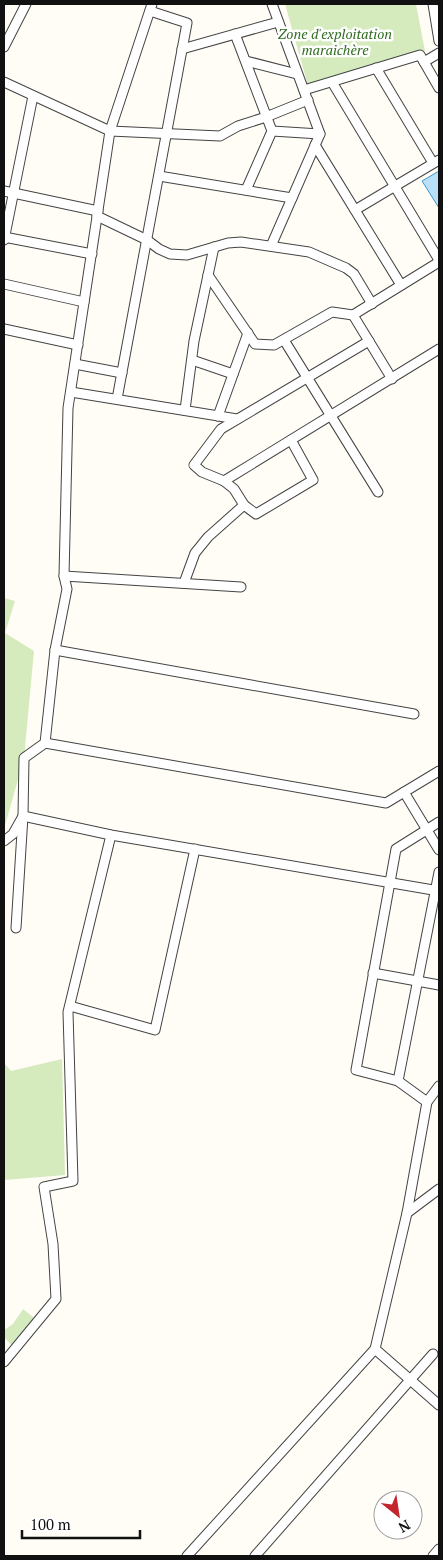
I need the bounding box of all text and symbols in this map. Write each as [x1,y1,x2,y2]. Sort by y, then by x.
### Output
park label: Zone d'exploitation maraichère [278,24,392,59]
north arrow [373,1490,423,1540]
scale bar [22,1508,140,1540]
text: 100 m [30,1514,71,1534]
text: N [395,1516,414,1538]

